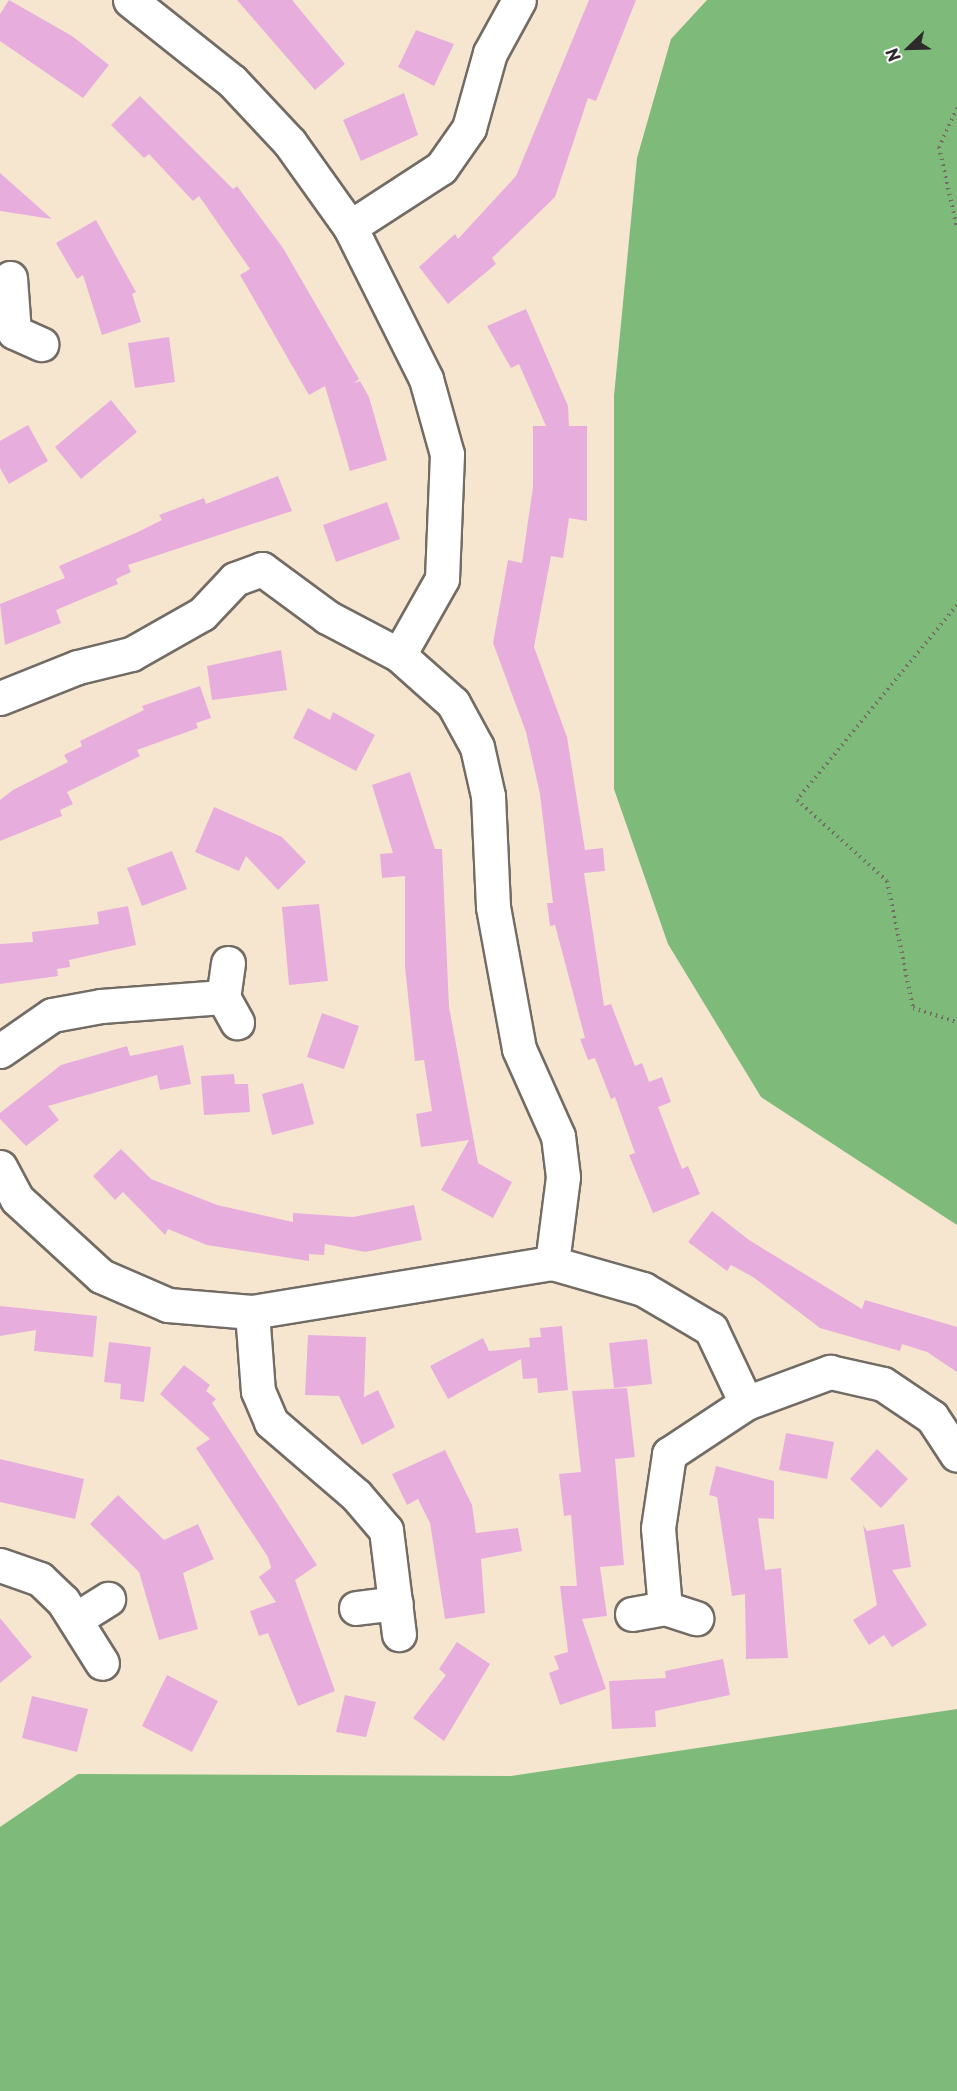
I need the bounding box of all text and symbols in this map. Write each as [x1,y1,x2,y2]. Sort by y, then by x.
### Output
north arrow [879,18,939,78]
text: N [879,45,906,66]

